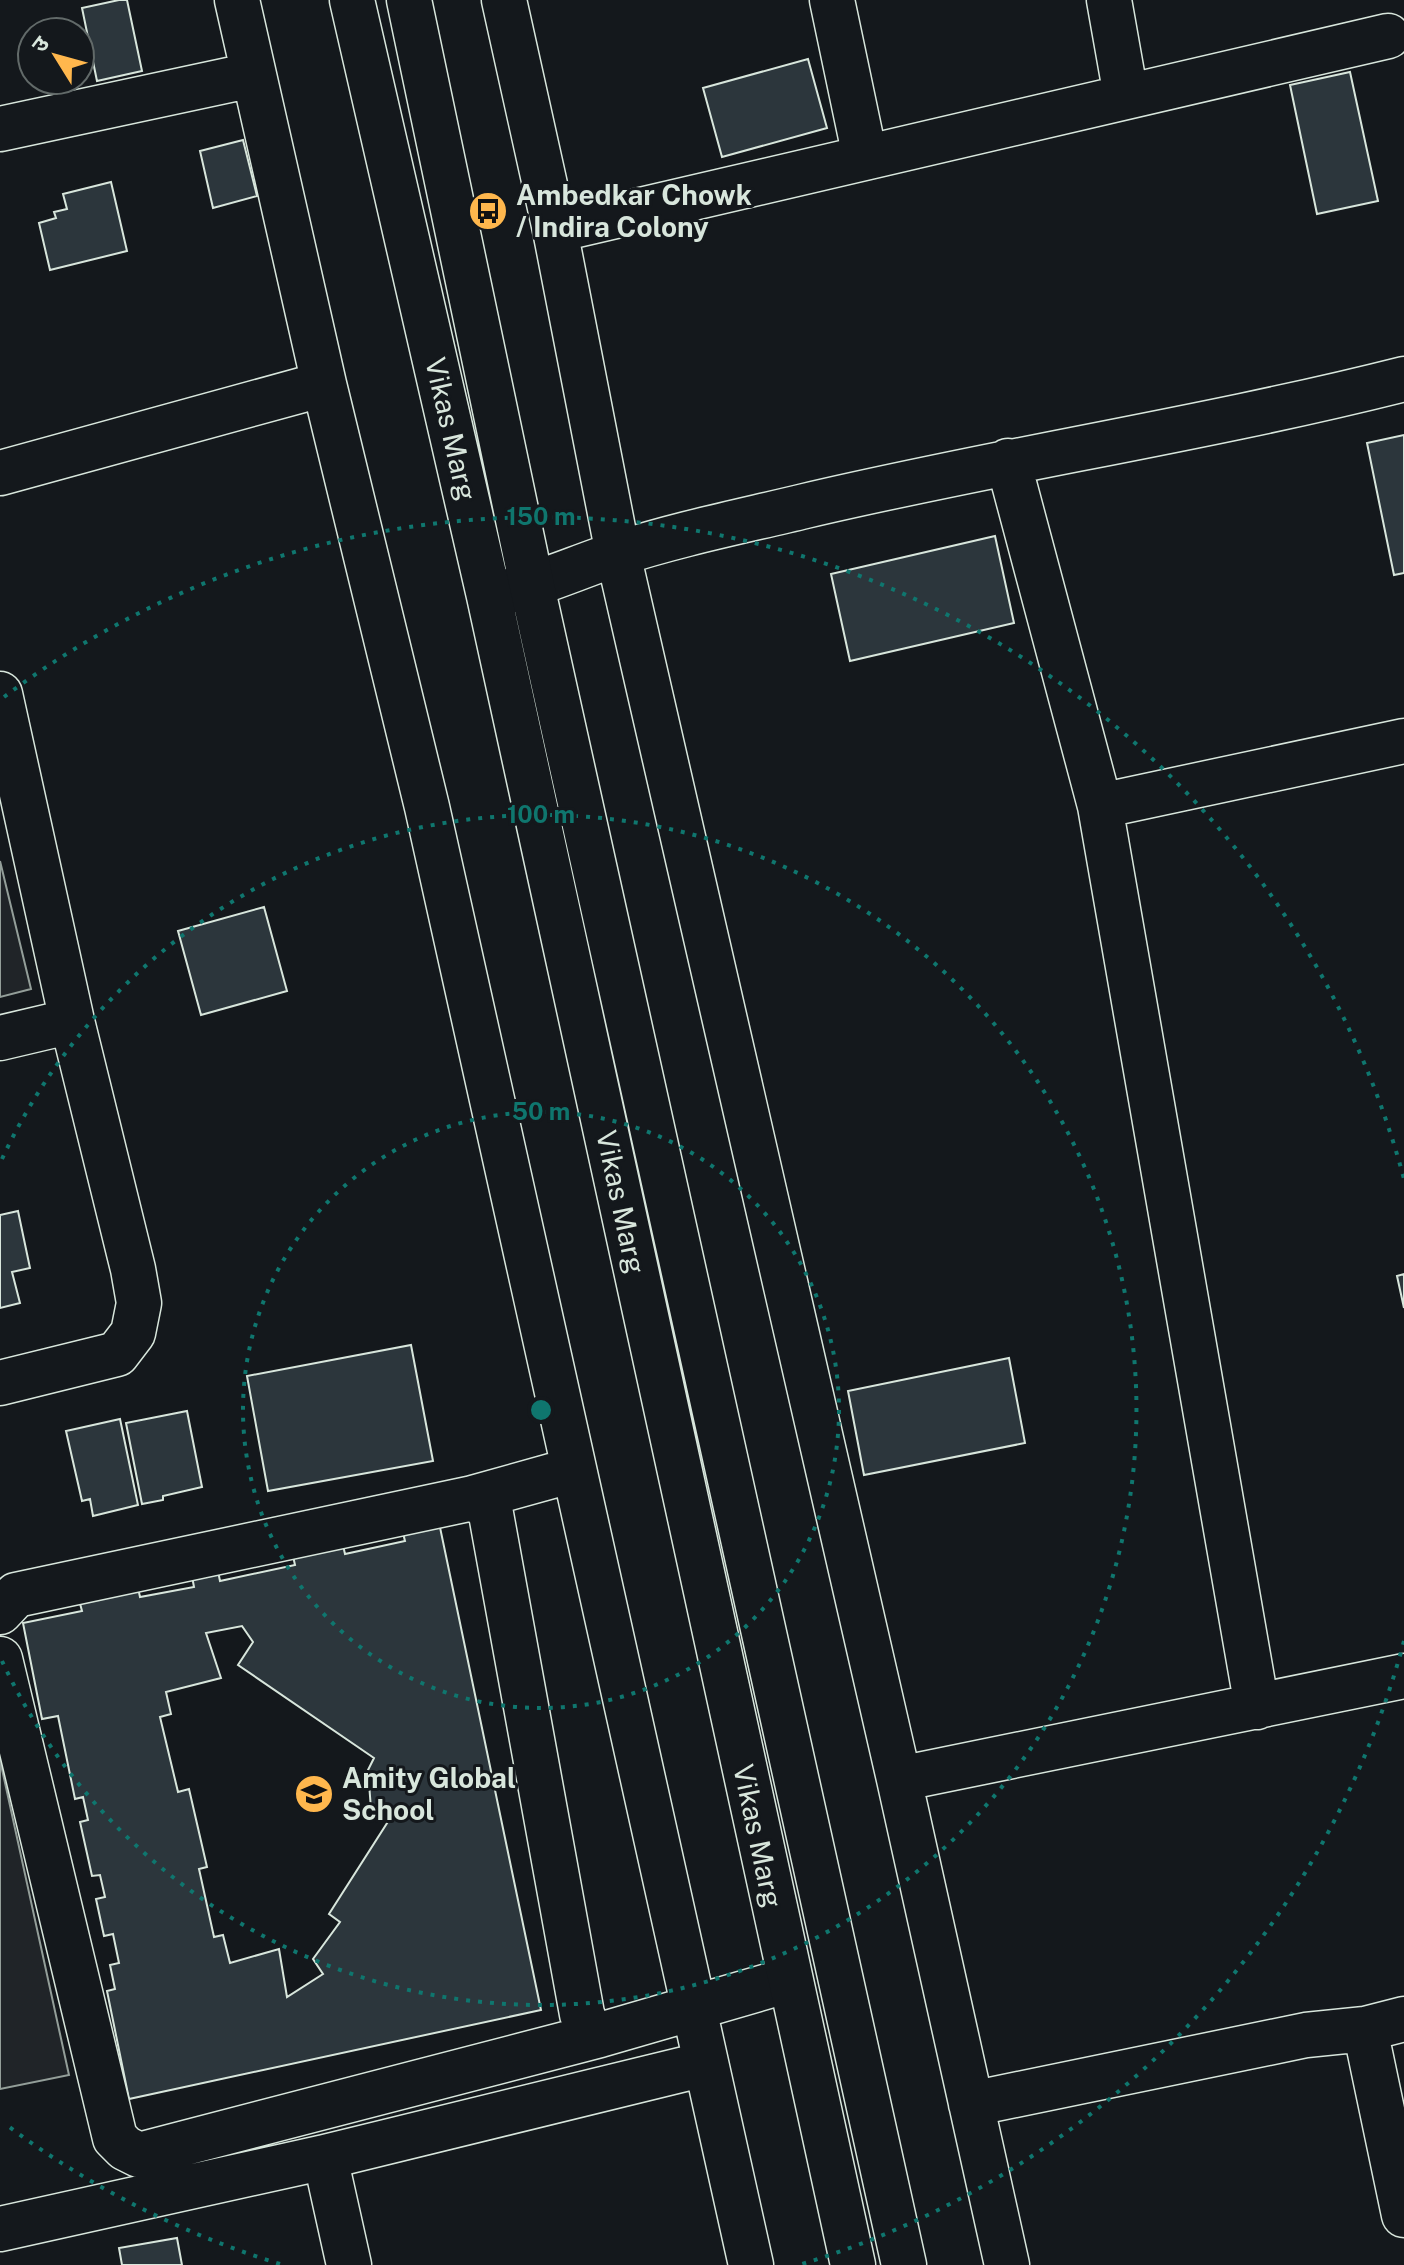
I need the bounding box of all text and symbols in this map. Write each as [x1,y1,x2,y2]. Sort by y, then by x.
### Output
north arrow [16,16,96,96]
text: उ [26,30,55,57]
place label: Ambedkar Chowk / Indira Colony [516,178,752,243]
bus stop icon: Ambedkar Chowk / Indira Colony [467,190,509,232]
street label: Vikas Marg [419,354,484,504]
text: 150 m [507,502,575,530]
text: 100 m [507,800,575,828]
text: 50 m [512,1097,570,1125]
street label: Vikas Marg [590,1127,653,1277]
centre of rings [527,1396,555,1424]
place label: Amity Global School [342,1761,516,1826]
street label: Vikas Marg [727,1761,790,1911]
school or university icon: Amity Global School [293,1773,335,1815]

